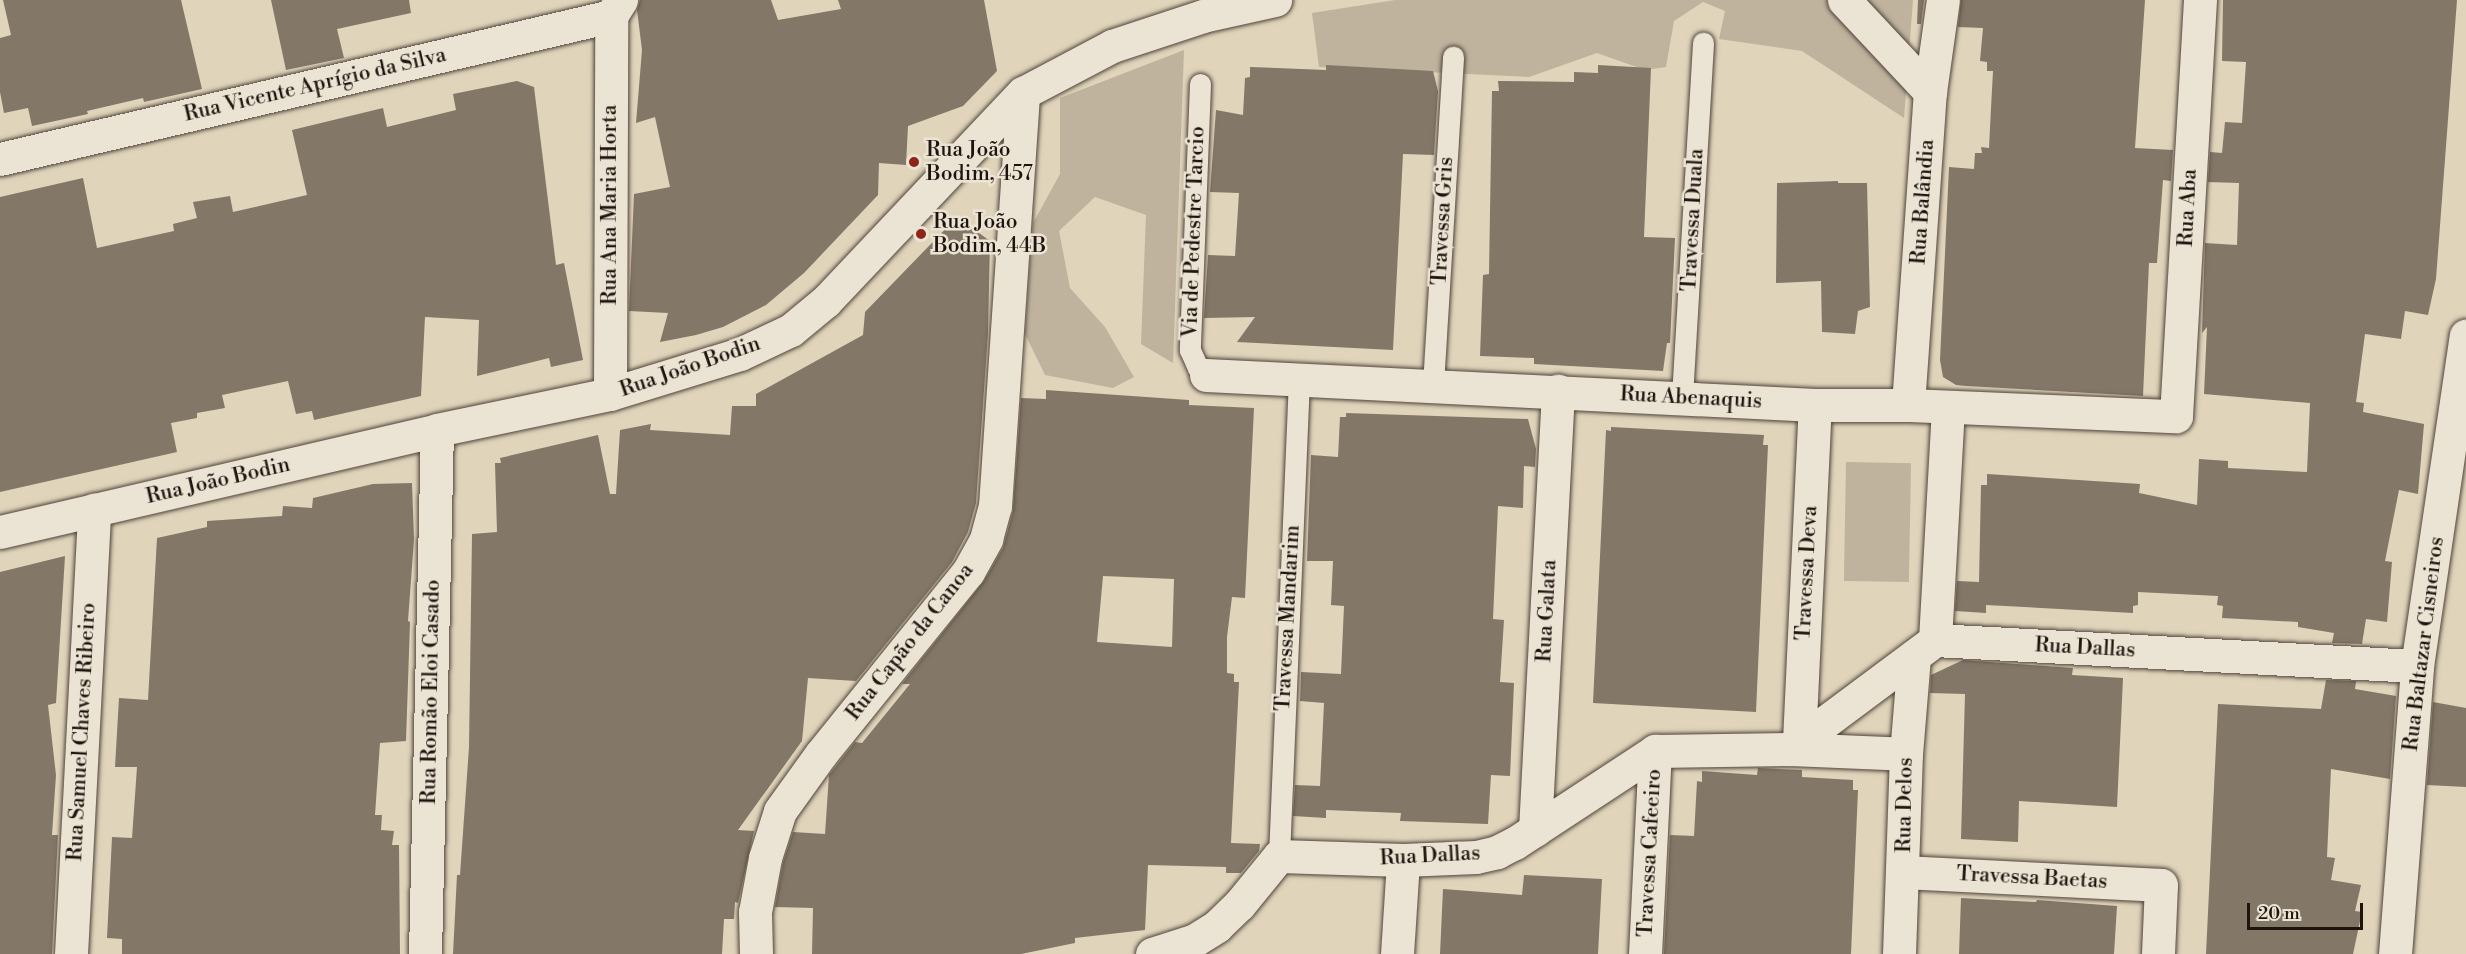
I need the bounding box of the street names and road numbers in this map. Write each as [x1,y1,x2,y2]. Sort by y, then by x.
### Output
street label: Rua Vicente Aprígio da Silva [181,43,449,127]
street label: Rua Ana Maria Horta [597,105,623,305]
street label: Via de Pedestre Tarcio [1178,126,1210,338]
street label: Rua Balândia [1906,138,1940,266]
street label: Travessa Duala [1677,148,1709,292]
street label: Travessa Gris [1427,156,1459,286]
street label: Rua Aba [2173,168,2203,248]
street label: Rua João Bodin [616,331,764,403]
street label: Rua Abenaquis [1619,382,1763,414]
street label: Rua João Bodin [144,452,292,510]
street label: Travessa Deva [1791,505,1823,641]
street label: Travessa Mandarim [1271,524,1305,712]
street label: Rua Baltazar Cisneiros [2398,535,2450,753]
street label: Rua Capão da Canoa [841,558,979,726]
street label: Rua Galata [1532,559,1562,663]
street label: Rua Romão Eloi Casado [416,579,446,805]
street label: Rua Samuel Chaves Ribeiro [63,602,101,862]
street label: Rua Dallas [2034,633,2136,663]
street label: Rua Delos [1892,757,1918,853]
street label: Travessa Cafeeiro [1633,768,1667,938]
street label: Rua Dallas [1379,841,1481,871]
street label: Travessa Baetas [1956,861,2108,895]

